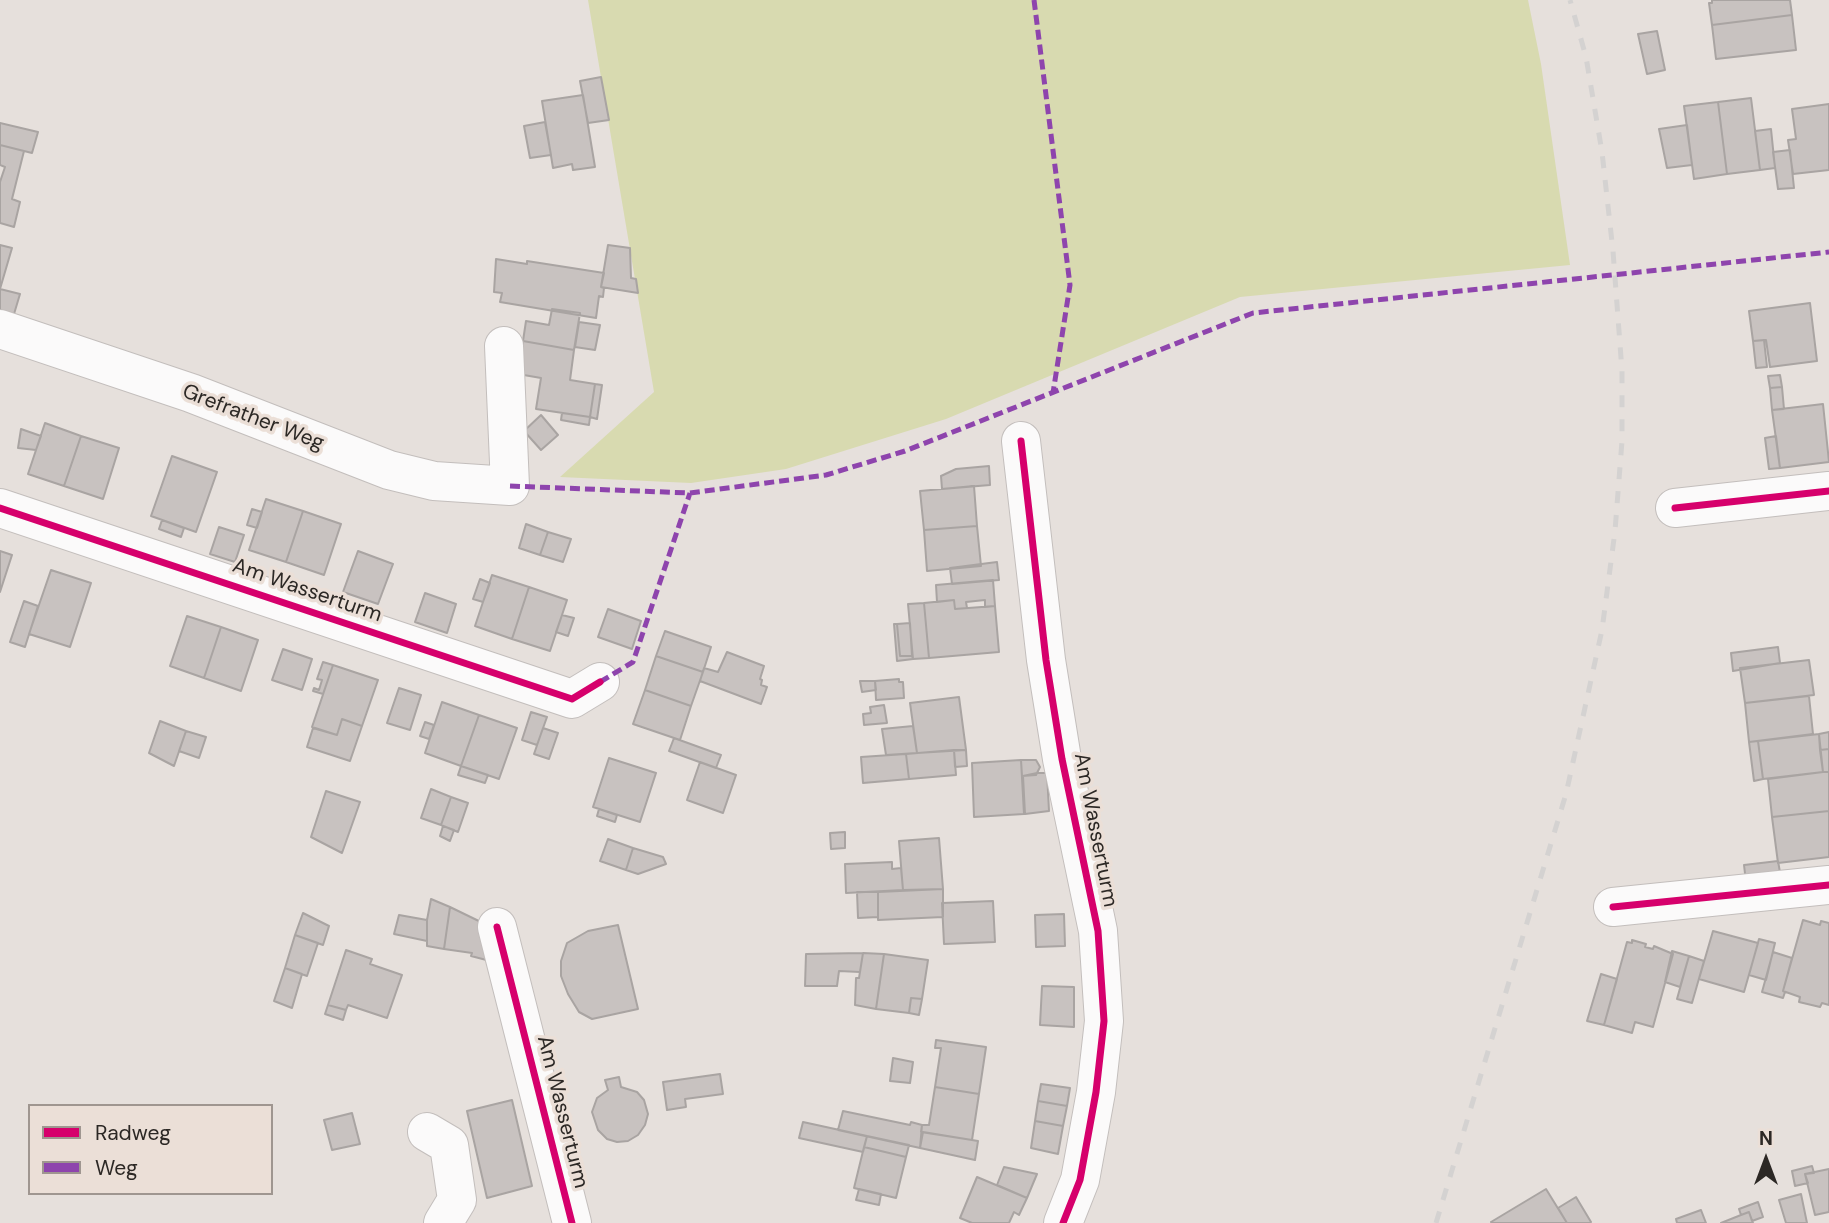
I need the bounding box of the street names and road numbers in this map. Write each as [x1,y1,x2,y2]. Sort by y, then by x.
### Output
street label: Grefrather Weg [179,379,327,457]
street label: Am Wasserturm [229,554,385,628]
street label: Am Wasserturm [1068,751,1122,909]
street label: Am Wasserturm [531,1033,593,1191]

